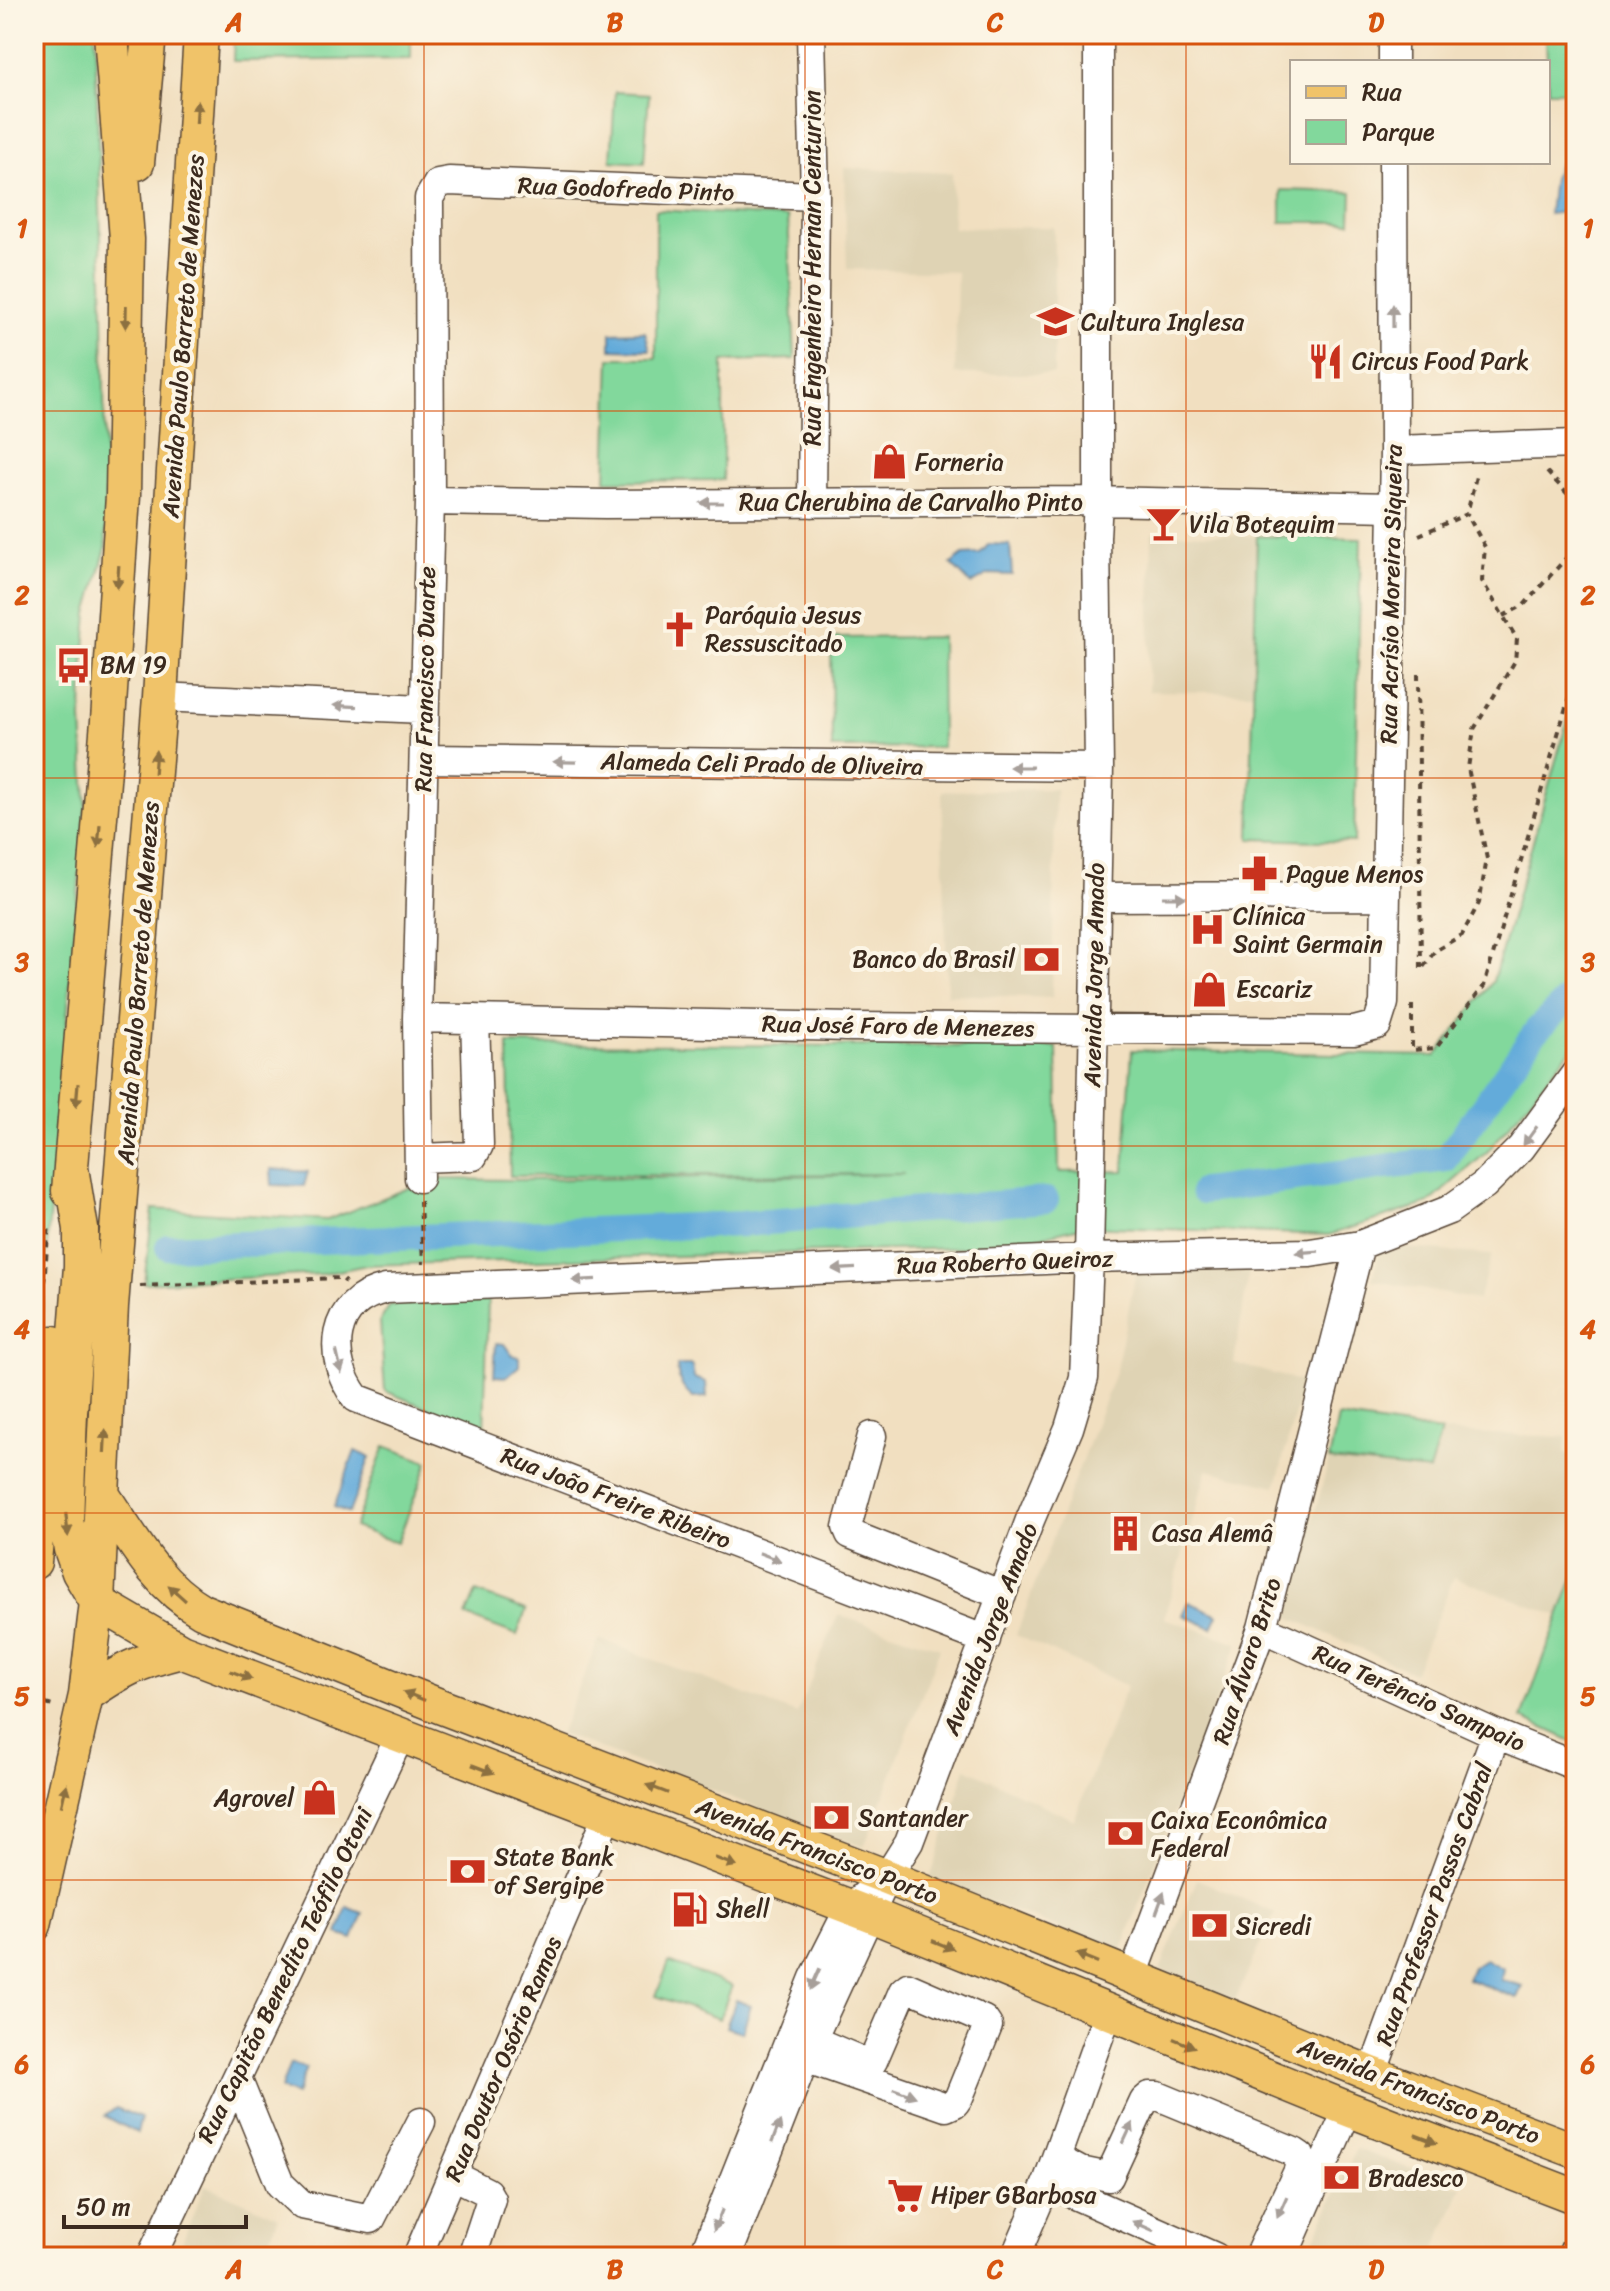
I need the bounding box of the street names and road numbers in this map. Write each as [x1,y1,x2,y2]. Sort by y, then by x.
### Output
street label: Rua Engenheiro Hernan Centurion [791,90,833,446]
street label: Avenida Paulo Barreto de Menezes [149,153,217,520]
street label: Rua Godofredo Pinto [517,164,735,214]
street label: Rua Acrísio Moreira Siqueira [1367,443,1415,744]
street label: Rua Cherubina de Carvalho Pinto [739,481,1083,523]
street label: Rua Francisco Duarte [402,566,448,792]
street label: Alameda Celi Prado de Oliveira [599,740,924,788]
street label: Avenida Paulo Barreto de Menezes [104,800,172,1167]
street label: Avenida Jorge Amado [1071,862,1117,1089]
street label: Rua José Faro de Menezes [761,1003,1035,1049]
street label: Rua Roberto Queiroz [896,1237,1114,1287]
street label: Rua João Freire Ribeiro [495,1435,737,1561]
street label: Avenida Jorge Amado [930,1517,1050,1742]
street label: Rua Álvaro Brito [1200,1572,1294,1750]
street label: Rua Terêncio Sampaio [1306,1632,1532,1764]
street label: Rua Professor Passos Cabral [1363,1755,1505,2052]
street label: Avenida Francisco Porto [689,1785,944,1917]
street label: Rua Capitão Benedito Teófilo Otoni [185,1799,385,2150]
street label: Rua Doutor Osório Ramos [432,1930,574,2188]
street label: Avenida Francisco Porto [1291,2025,1546,2157]

